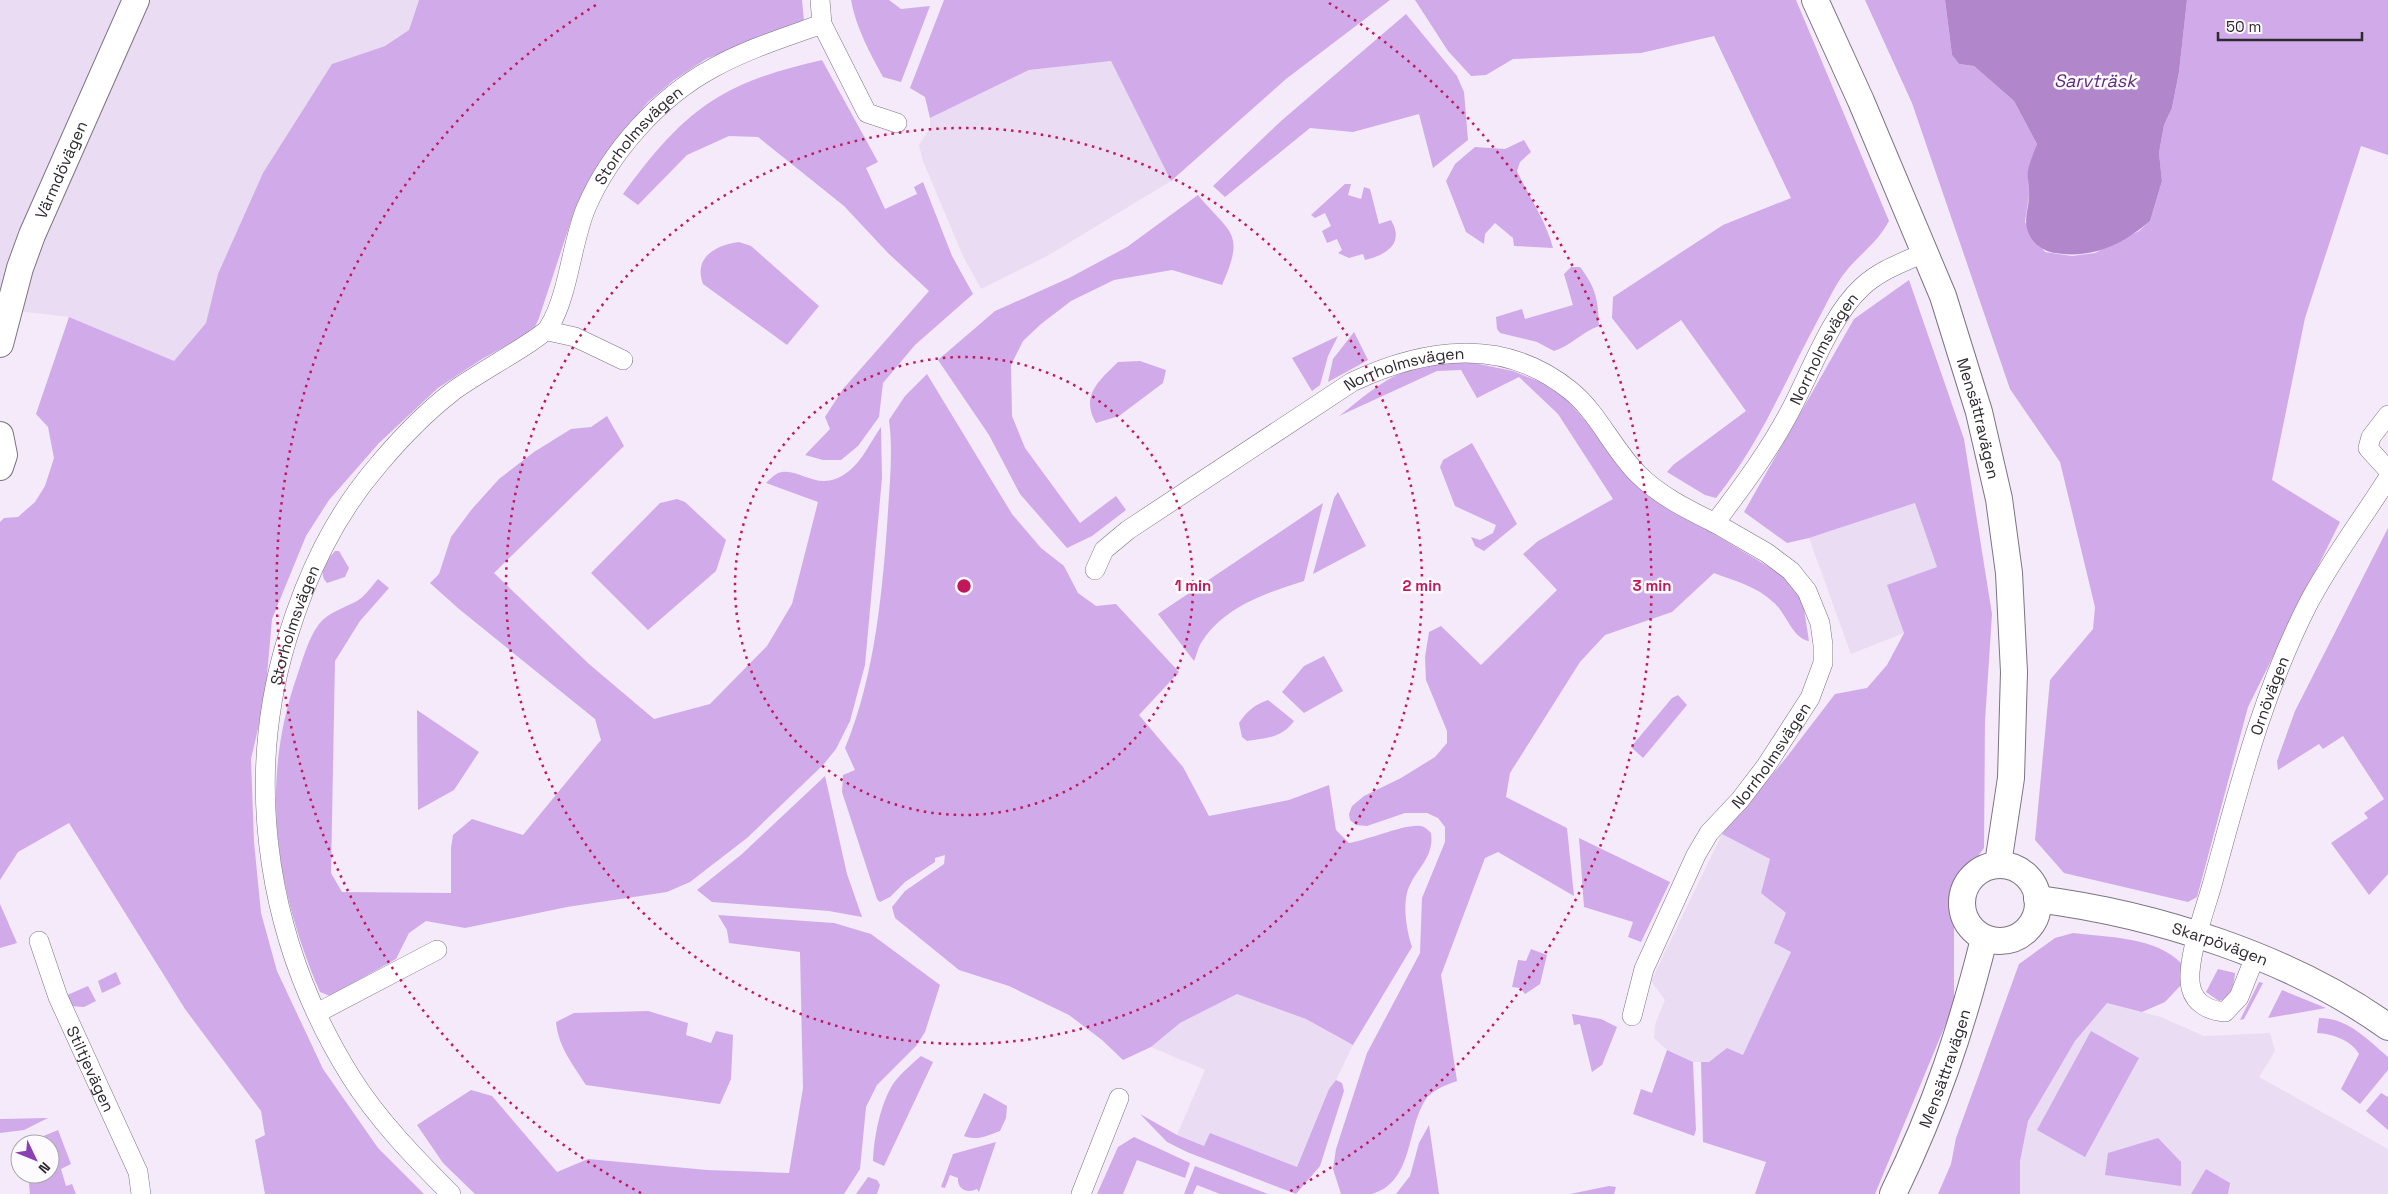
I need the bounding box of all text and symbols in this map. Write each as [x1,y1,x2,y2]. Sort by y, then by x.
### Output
scale bar [2218,10,2362,42]
text: 50 m [2226,17,2261,36]
water label: Sarvträsk [2054,69,2138,92]
street label: Storholmsvägen [590,81,687,189]
street label: Värmdövägen [30,118,92,222]
street label: Norrholmsvägen [1785,288,1863,409]
street label: Norrholmsvägen [1340,343,1465,396]
street label: Mensättravägen [1952,355,2004,481]
street label: Storholmsvägen [266,562,324,687]
text: 1 min [1175,576,1211,595]
text: 2 min [1403,576,1441,595]
text: 3 min [1633,576,1671,595]
centre of rings [955,577,973,595]
street label: Ornövägen [2246,653,2294,738]
street label: Norrholmsvägen [1727,698,1815,813]
street label: Skarpövägen [2170,918,2271,971]
street label: Mensättravägen [1914,1007,1975,1131]
street label: Stiltjevägen [62,1023,119,1115]
north arrow [10,1134,60,1184]
text: N [35,1158,54,1177]

